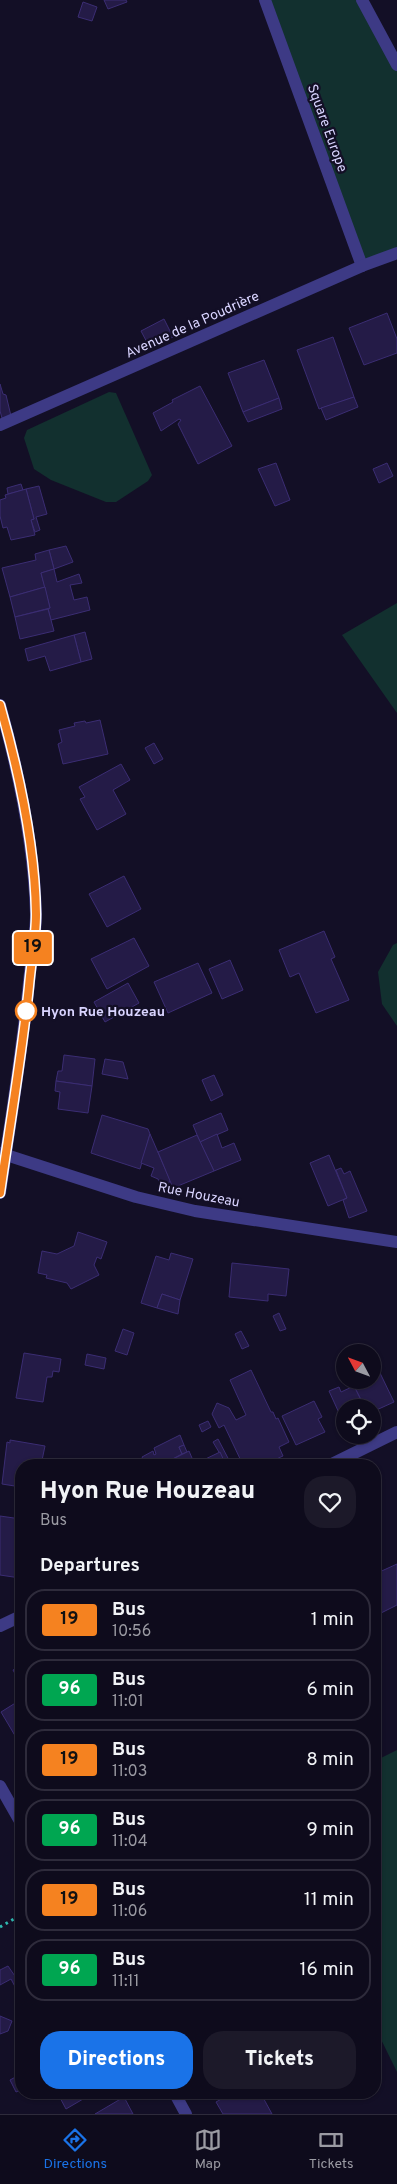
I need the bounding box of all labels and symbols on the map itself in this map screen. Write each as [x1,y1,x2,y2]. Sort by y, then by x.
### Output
street label: Square Europe [303,82,350,175]
street label: Avenue de la Poudrière [123,288,262,363]
line badge: 19 [10,932,56,964]
marker: Hyon Rue Houzeau [15,1000,37,1022]
place label: Hyon Rue Houzeau [41,1004,165,1021]
street label: Rue Houzeau [156,1179,241,1212]
north arrow [336,1344,381,1389]

